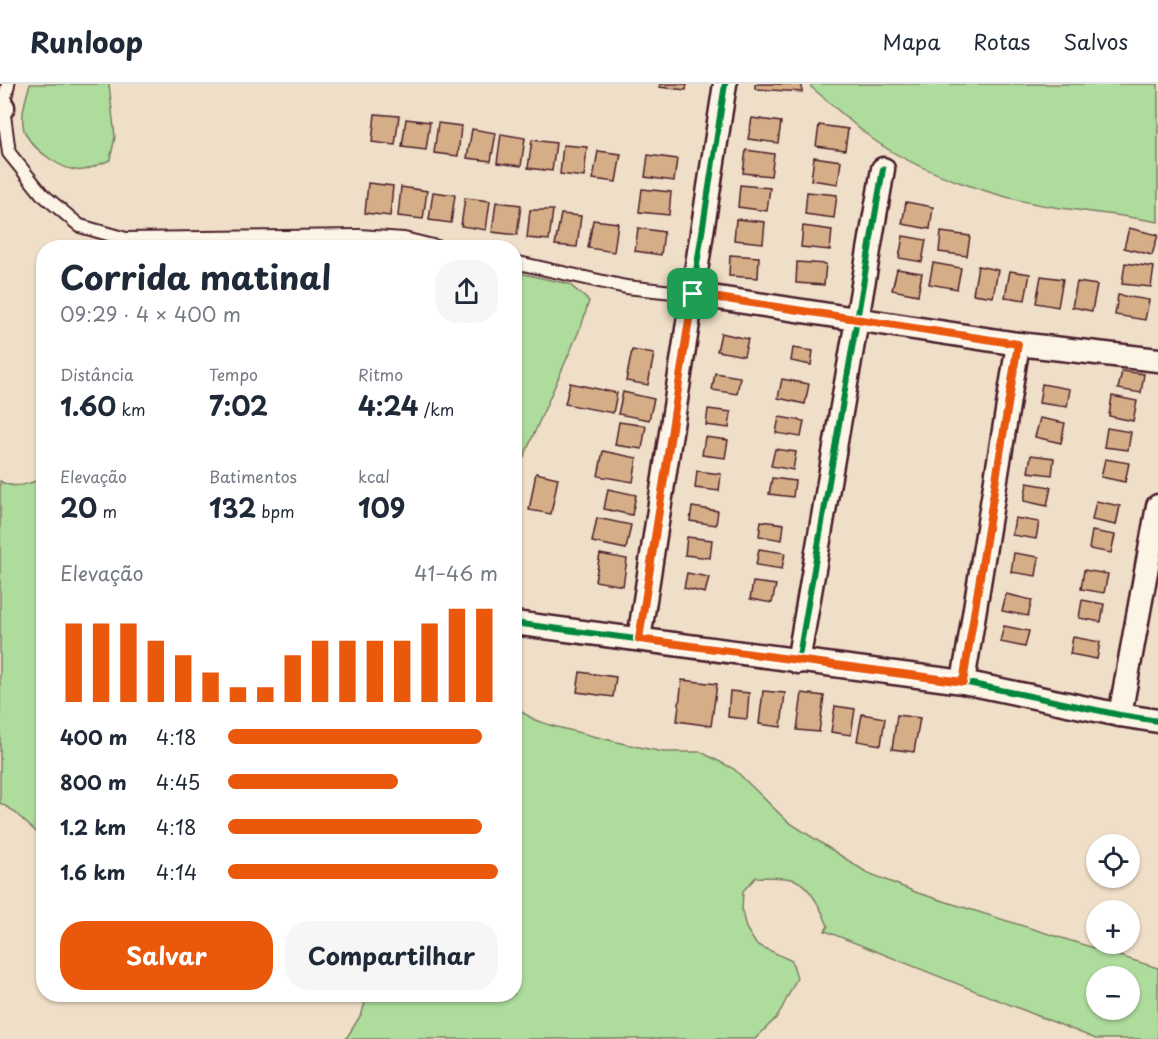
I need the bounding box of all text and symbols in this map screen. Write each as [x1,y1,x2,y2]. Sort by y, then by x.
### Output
text: Runloop [30,20,143,63]
text: Mapa [883,25,940,57]
text: Rotas [973,25,1030,57]
text: Salvos [1063,25,1128,57]
text: Corrida matinal [60,251,331,301]
button: share [435,260,498,323]
pin [667,268,718,319]
icon: arrive [676,277,709,310]
text: 09:29 · 4 × 400 m [60,299,241,329]
text: Distância [60,362,134,386]
text: Tempo [209,362,258,386]
text: Ritmo [358,362,403,386]
text: 1.60 [60,386,116,425]
text: 7:02 [209,386,268,425]
text: 4:24 [358,386,418,425]
text: km [116,397,145,421]
text: /km [418,397,454,421]
text: Elevação [60,464,127,488]
text: Batimentos [209,464,297,488]
text: kcal [358,464,390,488]
text: 20 [60,488,97,527]
text: 132 [209,488,256,527]
text: 109 [358,488,405,527]
text: m [97,499,117,523]
text: bpm [256,499,295,523]
text: Elevação [60,558,144,588]
text: 41–46 m [414,558,498,588]
text: 400 m [60,722,128,752]
text: 4:18 [156,722,196,752]
text: 800 m [60,767,127,797]
text: 4:45 [156,767,200,797]
text: 1.2 km [60,812,126,842]
text: 4:18 [156,812,196,842]
map controls [1086,834,1140,1020]
button: locate [1086,834,1140,888]
text: 1.6 km [60,857,125,887]
text: 4:14 [156,857,197,887]
button: + [1086,900,1140,954]
button: Salvar [60,921,273,990]
button: Compartilhar [285,921,498,990]
button: − [1086,966,1140,1020]

